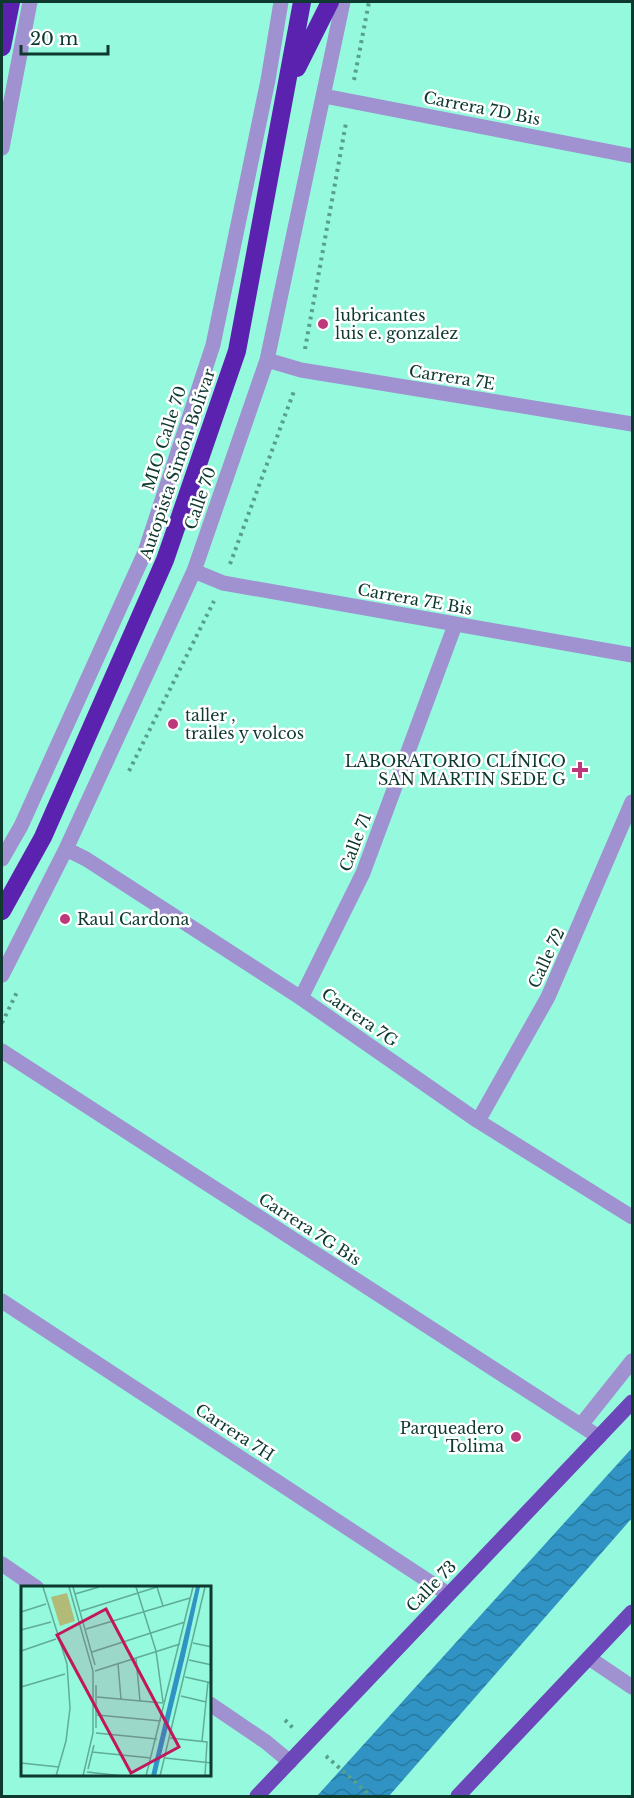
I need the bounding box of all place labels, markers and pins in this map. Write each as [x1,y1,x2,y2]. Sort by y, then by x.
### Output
place label: lubricantes luis e. gonzalez [335,305,458,343]
marker: lubricantes luis e. gonzalez [316,317,330,331]
place label: taller , trailes y volcos [185,705,304,743]
marker: taller , trailes y volcos [166,717,180,731]
place label: LABORATORIO CLÍNICO SAN MARTIN SEDE G [345,751,566,789]
marker: LABORATORIO CLÍNICO SAN MARTIN SEDE G [571,761,589,779]
place label: Raul Cardona [77,909,189,929]
marker: Raul Cardona [58,912,72,926]
place label: Parqueadero Tolima [400,1418,504,1456]
marker: Parqueadero Tolima [509,1430,523,1444]

